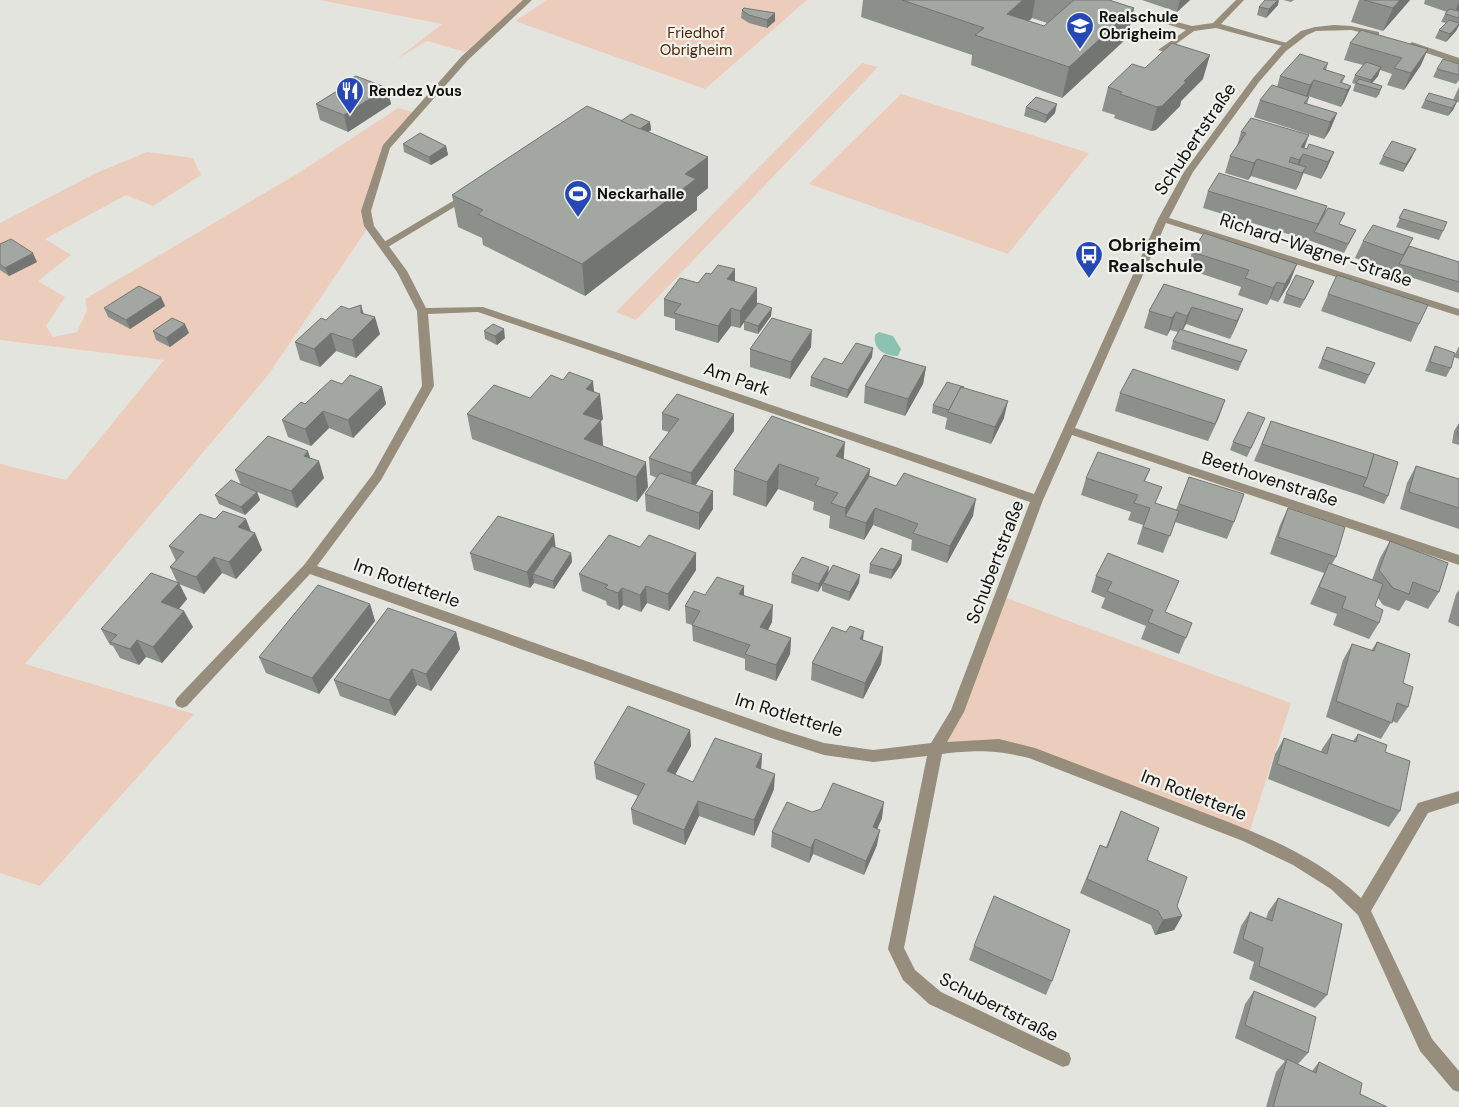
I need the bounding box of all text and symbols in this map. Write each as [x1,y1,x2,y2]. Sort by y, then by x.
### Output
place label: Realschule Obrigheim [1099,7,1178,44]
school or university icon: Realschule Obrigheim [1065,11,1095,50]
park label: Friedhof Obrigheim [660,23,732,60]
restaurant icon: Rendez Vous [335,76,365,115]
street label: Schubertstraße [1149,78,1241,200]
place label: Rendez Vous [369,81,462,101]
sports icon: Neckarhalle [563,179,593,218]
place label: Neckarhalle [597,184,684,204]
street label: Richard-Wagner-Straße [1217,207,1415,293]
place label: Obrigheim Realschule [1108,233,1204,278]
bus stop icon: Obrigheim Realschule [1074,240,1104,279]
street label: Am Park [701,357,773,401]
street label: Beethovenstraße [1199,446,1341,512]
street label: Schubertstraße [960,497,1030,627]
street label: Im Rotletterle [351,553,463,613]
street label: Im Rotletterle [732,687,846,743]
street label: Im Rotletterle [1138,764,1250,826]
street label: Schubertstraße [935,967,1063,1047]

